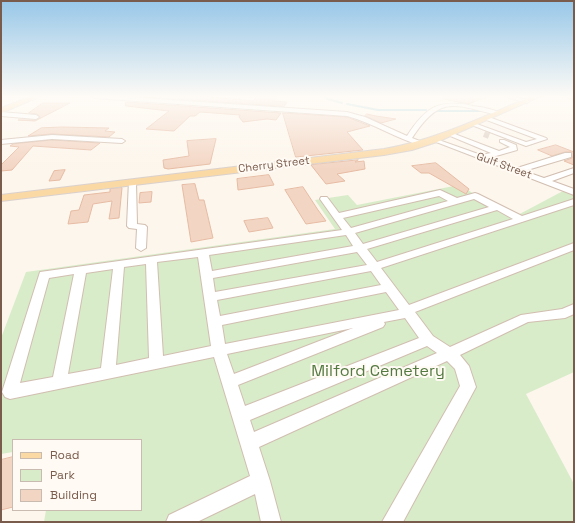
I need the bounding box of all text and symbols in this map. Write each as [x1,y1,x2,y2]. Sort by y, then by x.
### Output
street label: Gulf Street [474,150,534,182]
street label: Cherry Street [238,154,310,176]
park label: Milford Cemetery [311,362,445,382]
legend [12,439,142,511]
text: Road [50,447,79,463]
text: Park [50,467,75,483]
text: Building [50,487,97,503]

